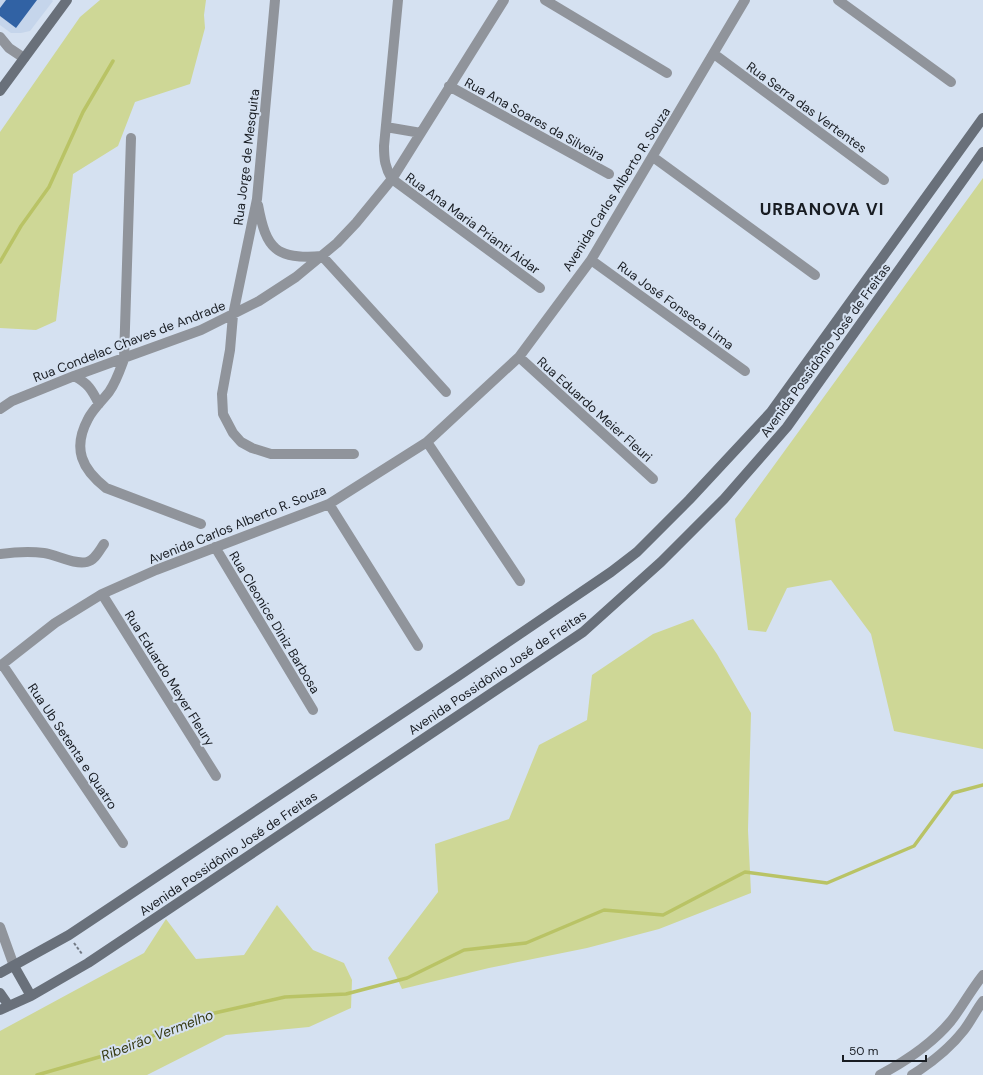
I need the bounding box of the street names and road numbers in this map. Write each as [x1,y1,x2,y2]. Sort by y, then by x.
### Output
street label: Rua Serra das Vertentes [743,58,870,157]
street label: Rua Ana Soares da Silveira [462,74,608,165]
street label: Rua Jorge de Mesquita [230,88,263,226]
street label: Avenida Carlos Alberto R. Souza [559,104,674,274]
street label: Rua Ana Maria Prianti Aidar [402,169,543,278]
street label: Rua José Fonseca Lima [614,257,737,353]
street label: Avenida Possidônio José de Freitas [756,260,894,441]
street label: Rua Condelac Chaves de Andrade [31,297,228,386]
street label: Rua Eduardo Meier Fleuri [533,353,656,466]
street label: Avenida Carlos Alberto R. Souza [146,481,329,568]
street label: Rua Cleonice Diniz Barbosa [225,548,324,697]
street label: Avenida Possidônio José de Freitas [405,606,590,738]
street label: Rua Eduardo Meyer Fleury [121,607,218,749]
street label: Rua Ub Setenta e Quatro [24,680,121,813]
street label: Avenida Possidônio José de Freitas [136,787,321,919]

